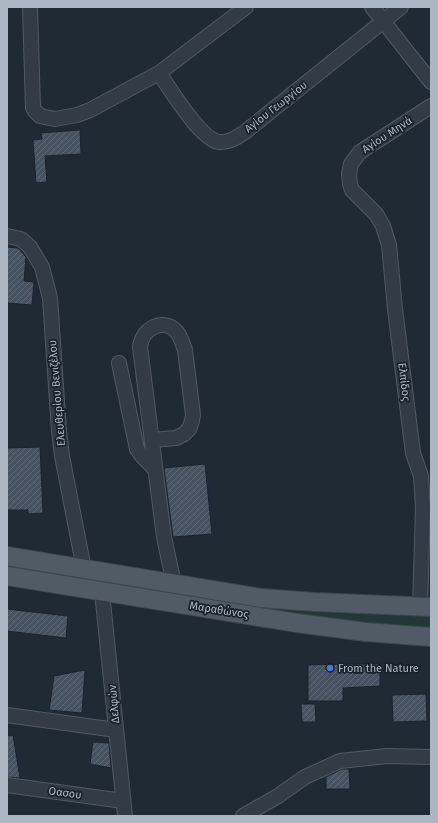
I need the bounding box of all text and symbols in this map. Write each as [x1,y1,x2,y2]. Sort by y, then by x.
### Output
street label: Αγίου Γεωργίου [242,79,310,135]
street label: Αγίου Μηνά [360,114,415,156]
street label: Ελευθερίου Βενιζέλου [46,339,68,447]
street label: Ελπίδος [395,362,413,402]
street label: Μαραθώνος [189,599,249,621]
place label: From the Nature [338,662,419,675]
marker: From the Nature [325,663,335,673]
street label: Δελφών [106,683,122,724]
street label: Οασου [48,784,82,802]

